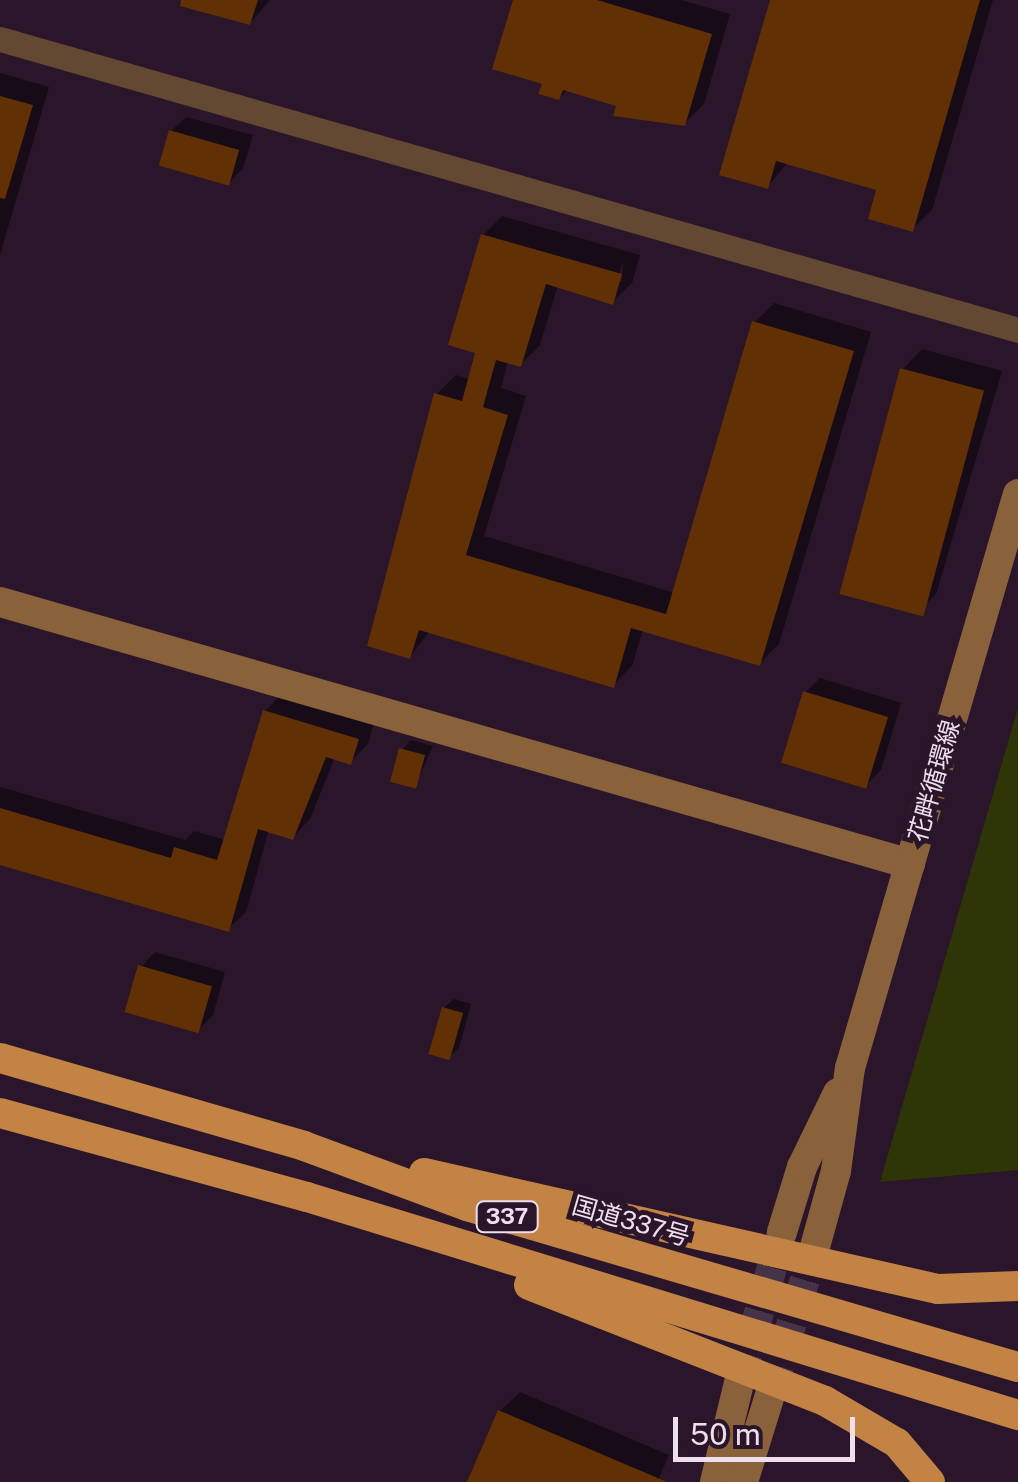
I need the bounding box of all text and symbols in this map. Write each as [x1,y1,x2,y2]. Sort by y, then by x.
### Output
street label: 花畔循環線 [902,717,966,845]
street label: 国道337号 [569,1190,693,1252]
road number: 337 [474,1200,540,1234]
scale bar [678,1397,860,1459]
text: 50 m [690,1416,761,1452]

